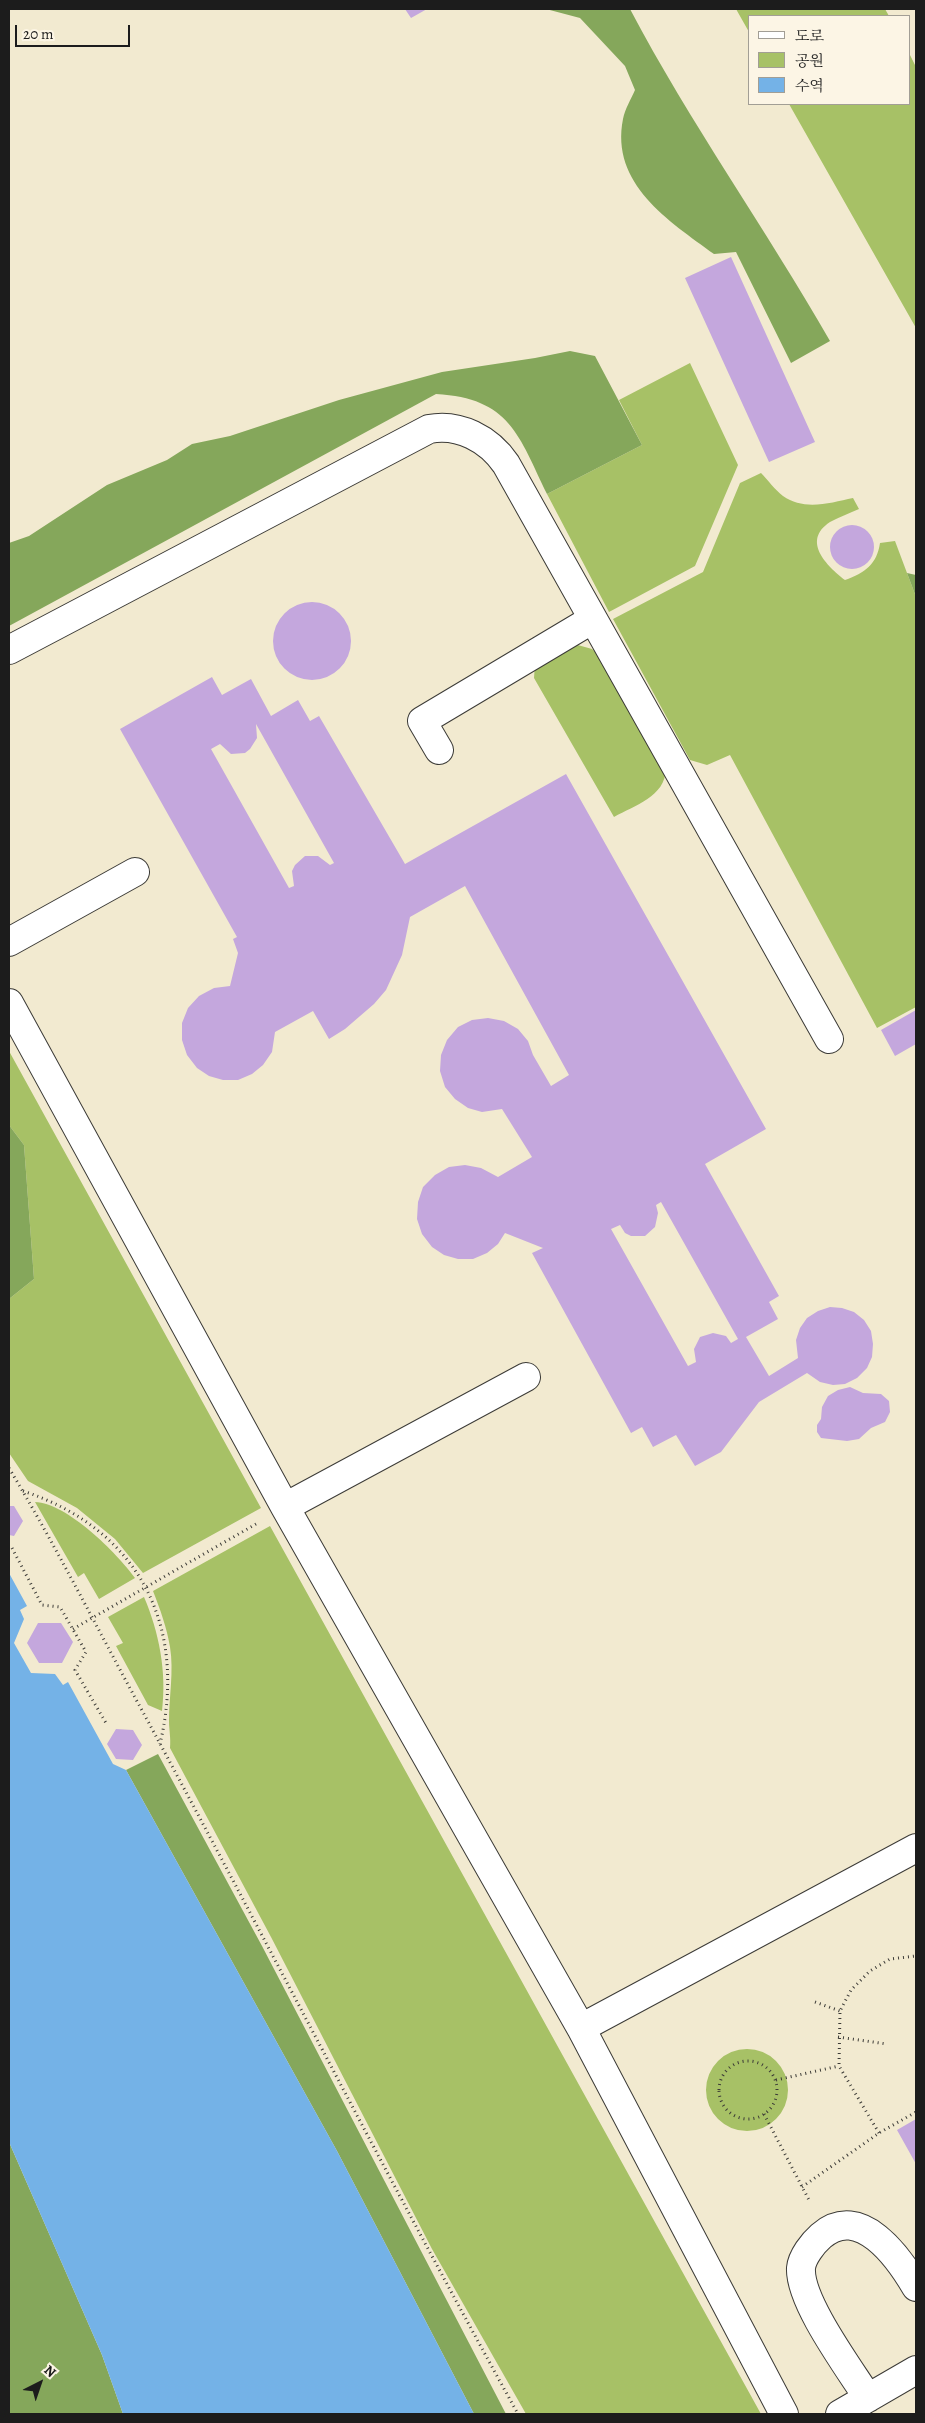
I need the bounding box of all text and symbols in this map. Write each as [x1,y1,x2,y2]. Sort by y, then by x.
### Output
scale bar [18,15,132,47]
legend [748,15,910,105]
text: 20 m [23,24,54,44]
text: 도로 [795,26,824,46]
text: 공원 [795,51,824,71]
text: 수역 [795,76,824,96]
north arrow [15,2358,65,2408]
text: N [40,2361,60,2382]

